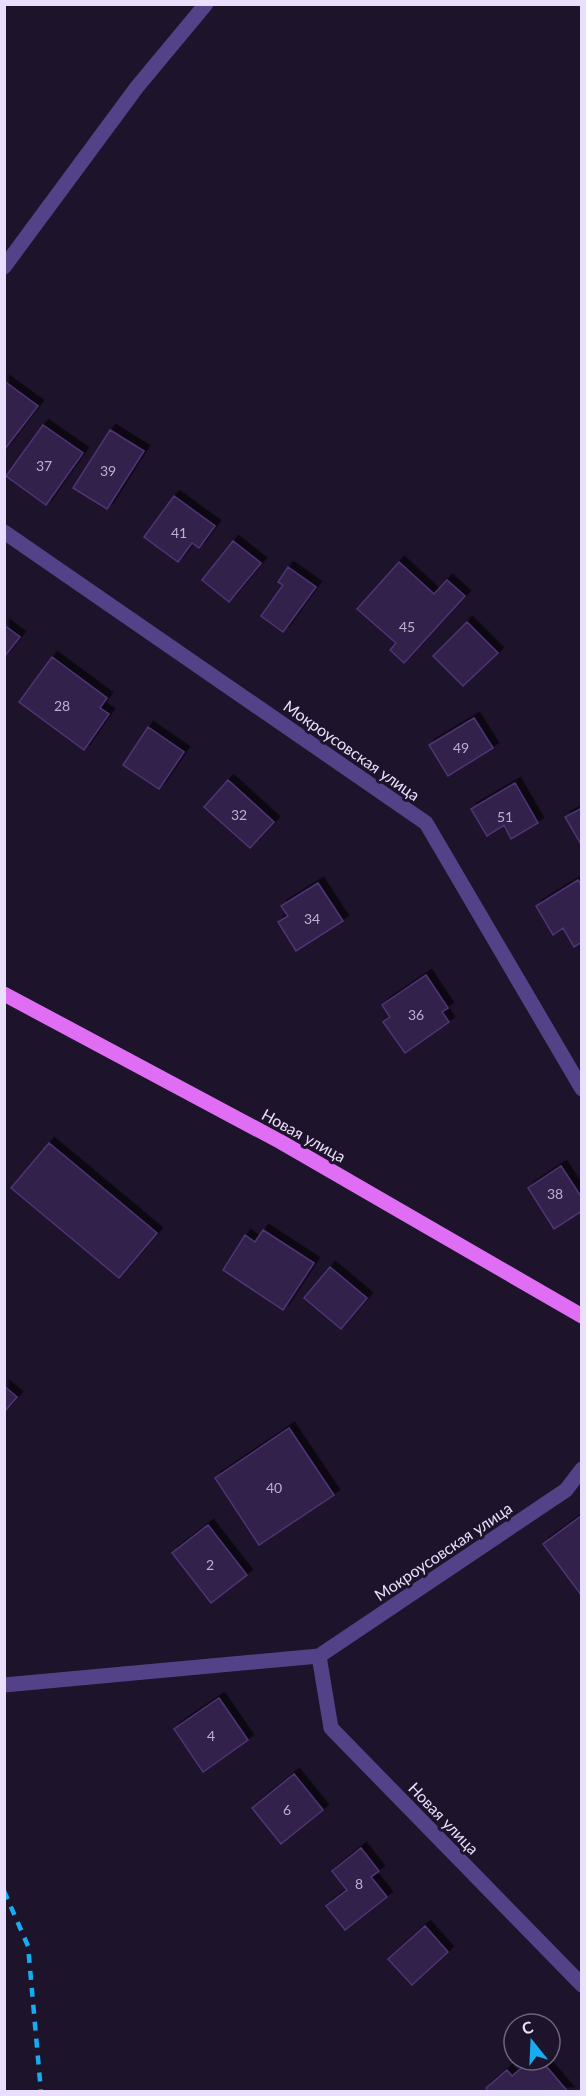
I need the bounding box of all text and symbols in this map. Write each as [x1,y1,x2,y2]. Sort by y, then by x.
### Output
house number: 37 [36,457,52,474]
house number: 39 [100,462,116,479]
house number: 41 [171,524,187,541]
house number: 45 [399,618,415,635]
street label: Мокроусовская улица [280,696,424,804]
house number: 28 [54,697,70,714]
house number: 49 [453,739,469,756]
house number: 32 [231,806,247,823]
house number: 51 [497,808,513,825]
house number: 34 [304,910,320,927]
house number: 36 [408,1006,424,1023]
street label: Новая улица [259,1104,349,1166]
house number: 38 [547,1185,563,1202]
house number: 40 [266,1479,282,1496]
street label: Мокроусовская улица [371,1498,515,1604]
house number: 2 [206,1556,214,1573]
house number: 4 [207,1727,215,1744]
street label: Новая улица [405,1778,483,1858]
house number: 6 [283,1801,291,1818]
house number: 8 [355,1875,363,1892]
north arrow [502,2012,562,2072]
text: С [519,2016,536,2038]

